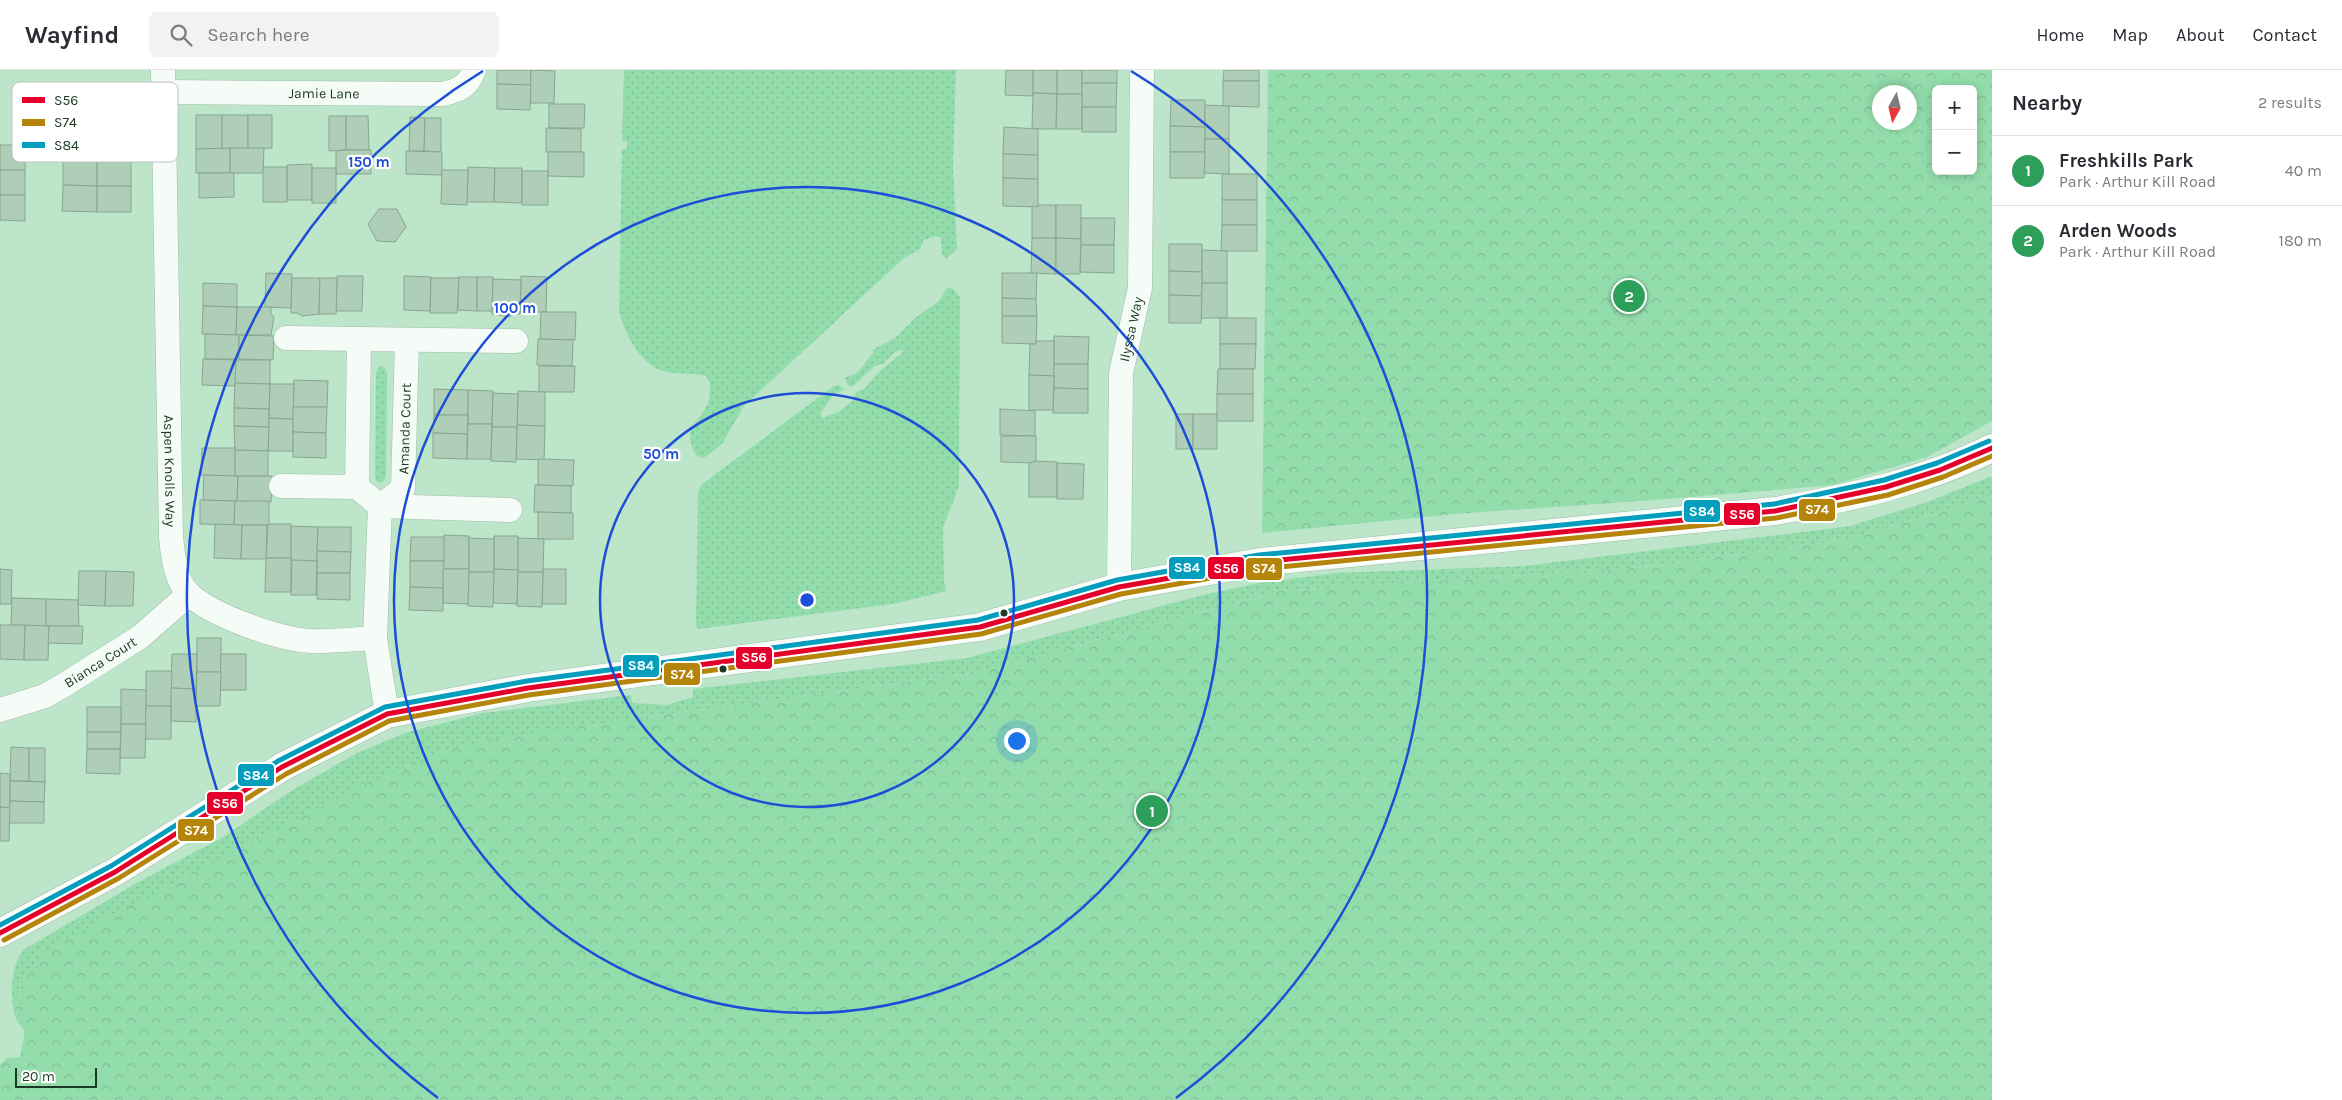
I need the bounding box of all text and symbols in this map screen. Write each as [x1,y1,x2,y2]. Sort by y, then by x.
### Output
search box [149,12,499,57]
text: Wayfind [25,21,119,49]
icon: search [167,21,195,49]
text: Search here [207,24,309,46]
text: Home [2036,24,2084,46]
text: Map [2112,24,2148,46]
text: About [2176,24,2225,46]
text: Contact [2253,24,2317,46]
legend [12,82,178,162]
street label: Jamie Lane [288,85,360,102]
north arrow [1872,85,1917,130]
map controls [1932,85,1977,175]
button: + [1932,85,1977,130]
text: Nearby [2012,91,2082,115]
text: S56 [54,92,78,109]
text: 2 results [2258,93,2322,112]
text: S74 [54,114,77,131]
button: − [1932,130,1977,175]
text: S84 [54,137,79,154]
text: Freshkills Park [2059,150,2193,172]
text: 150 m [348,153,390,171]
text: 1 [2025,161,2031,180]
text: 40 m [2285,161,2322,180]
text: Park · Arthur Kill Road [2059,172,2216,191]
text: Arden Woods [2059,220,2177,242]
text: 2 [2023,231,2033,250]
text: 180 m [2279,231,2322,250]
text: Park · Arthur Kill Road [2059,242,2216,261]
pin: 2 [1613,277,1645,315]
street label: Ilyssa Way [1116,294,1147,363]
text: 100 m [494,299,536,317]
street label: Amanda Court [395,383,415,475]
street label: Aspen Knolls Way [160,415,179,528]
text: 50 m [643,445,679,463]
line badge: S74 [1798,498,1836,522]
line badge: S84 [1683,499,1721,523]
text: S74 [1805,501,1830,518]
line badge: S56 [1723,502,1761,526]
text: S84 [1689,503,1716,520]
text: S56 [1729,506,1755,523]
line badge: S84 [1168,556,1206,580]
line badge: S56 [1207,556,1245,580]
line badge: S74 [1245,557,1283,581]
text: S84 [1174,559,1201,576]
text: S56 [1213,560,1239,577]
text: S74 [1252,560,1277,577]
centre of rings [798,591,816,609]
unlabelled marker [999,608,1009,618]
street label: Bianca Court [61,633,140,692]
line badge: S56 [735,646,773,670]
text: S56 [741,649,767,666]
line badge: S84 [622,654,660,678]
text: S84 [628,657,655,674]
line badge: S74 [663,662,701,686]
unlabelled marker [718,664,728,674]
text: S74 [670,666,695,683]
your location [1004,728,1030,754]
line badge: S84 [237,763,275,787]
text: S84 [243,767,270,784]
line badge: S56 [206,791,244,815]
pin: 1 [1136,792,1168,830]
text: S56 [212,795,238,812]
line badge: S74 [177,818,215,842]
text: S74 [184,822,209,839]
scale bar [15,1065,98,1088]
text: 20 m [22,1068,55,1085]

